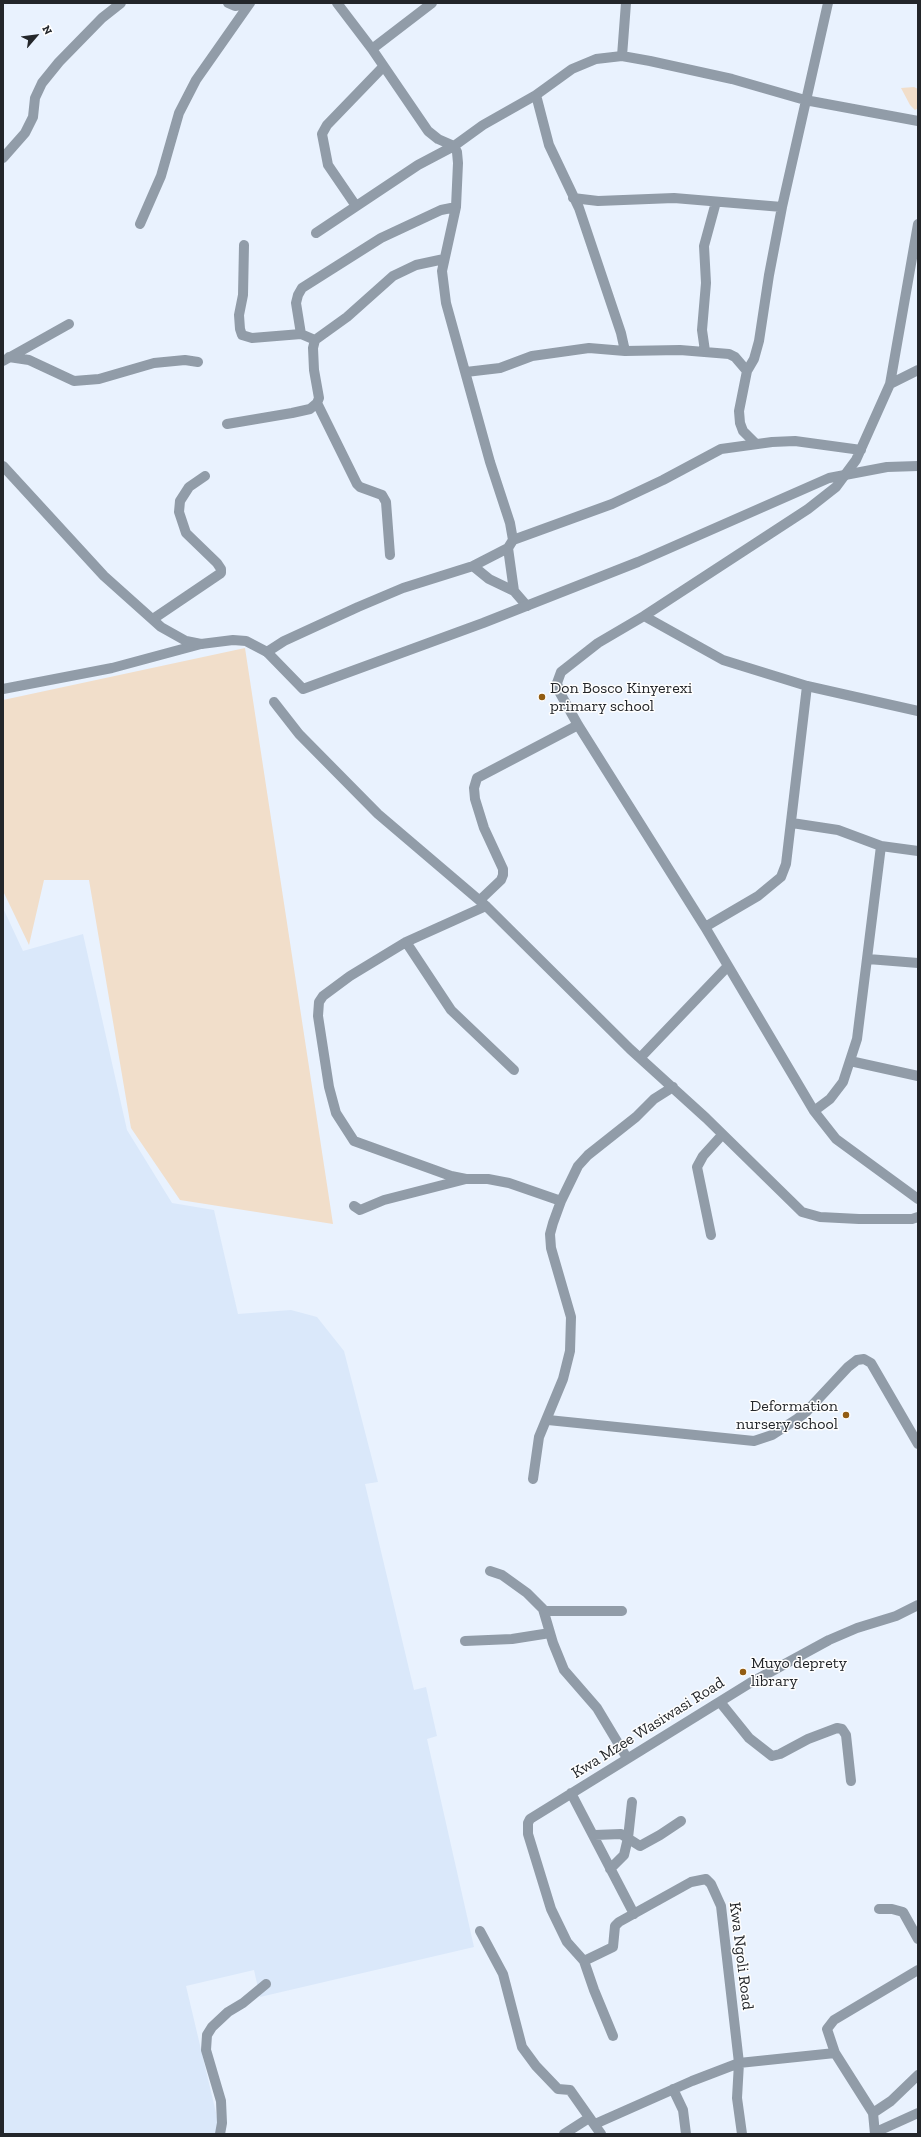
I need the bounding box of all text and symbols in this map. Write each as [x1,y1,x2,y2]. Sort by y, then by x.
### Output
north arrow [16,16,56,56]
text: N [39,23,55,37]
place label: Don Bosco Kinyerexi primary school [550,678,692,716]
marker: Don Bosco Kinyerexi primary school [537,692,547,702]
place label: Deformation nursery school [736,1396,838,1434]
marker: Deformation nursery school [841,1410,851,1420]
place label: Muyo deprety library [751,1653,847,1691]
marker: Muyo deprety library [738,1667,748,1677]
street label: Kwa Mzee Wasiwasi Road [568,1673,728,1783]
street label: Kwa Ngoli Road [725,1901,757,2011]

